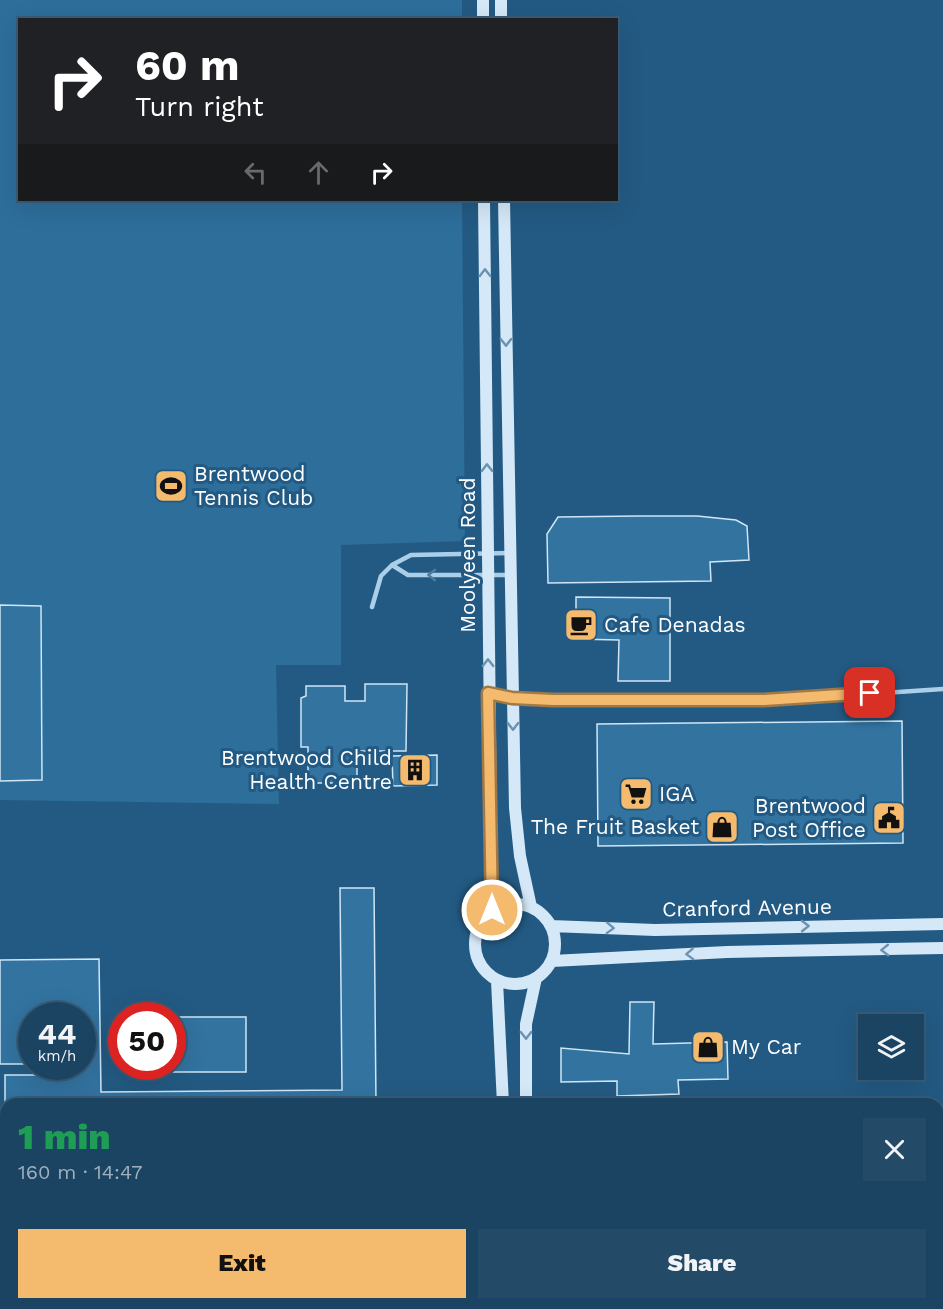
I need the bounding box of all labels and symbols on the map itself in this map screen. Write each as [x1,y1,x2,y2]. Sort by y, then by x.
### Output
one-way arrow [479,268,491,277]
one-way arrow [500,337,512,346]
place label: Brentwood Tennis Club [194,461,313,510]
one-way arrow [481,463,493,472]
sports icon: Brentwood Tennis Club [153,468,189,504]
street label: Moolyeen Road [455,477,480,633]
one-way arrow [427,569,436,581]
cafe icon: Cafe Denadas [563,607,599,643]
place label: Cafe Denadas [604,612,746,637]
one-way arrow [482,658,494,667]
pin [844,667,895,718]
one-way arrow [507,721,519,730]
place label: Brentwood Child Health Centre [221,745,392,794]
building icon: Brentwood Child Health Centre [397,752,433,788]
supermarket icon: IGA [618,776,654,812]
place label: IGA [659,781,694,806]
place label: Brentwood Post Office [752,793,866,842]
public building icon: Brentwood Post Office [871,800,907,836]
shop icon: The Fruit Basket [704,809,740,845]
place label: The Fruit Basket [531,814,699,839]
position arrow [460,878,524,942]
street label: Cranford Avenue [662,894,832,921]
one-way arrow [800,920,809,932]
one-way arrow [605,922,614,934]
one-way arrow [880,943,889,956]
one-way arrow [685,947,694,960]
speed limit sign: 50 [108,1002,186,1080]
shop icon: My Car [690,1029,726,1065]
one-way arrow [520,1031,532,1040]
place label: My Car [731,1034,802,1059]

